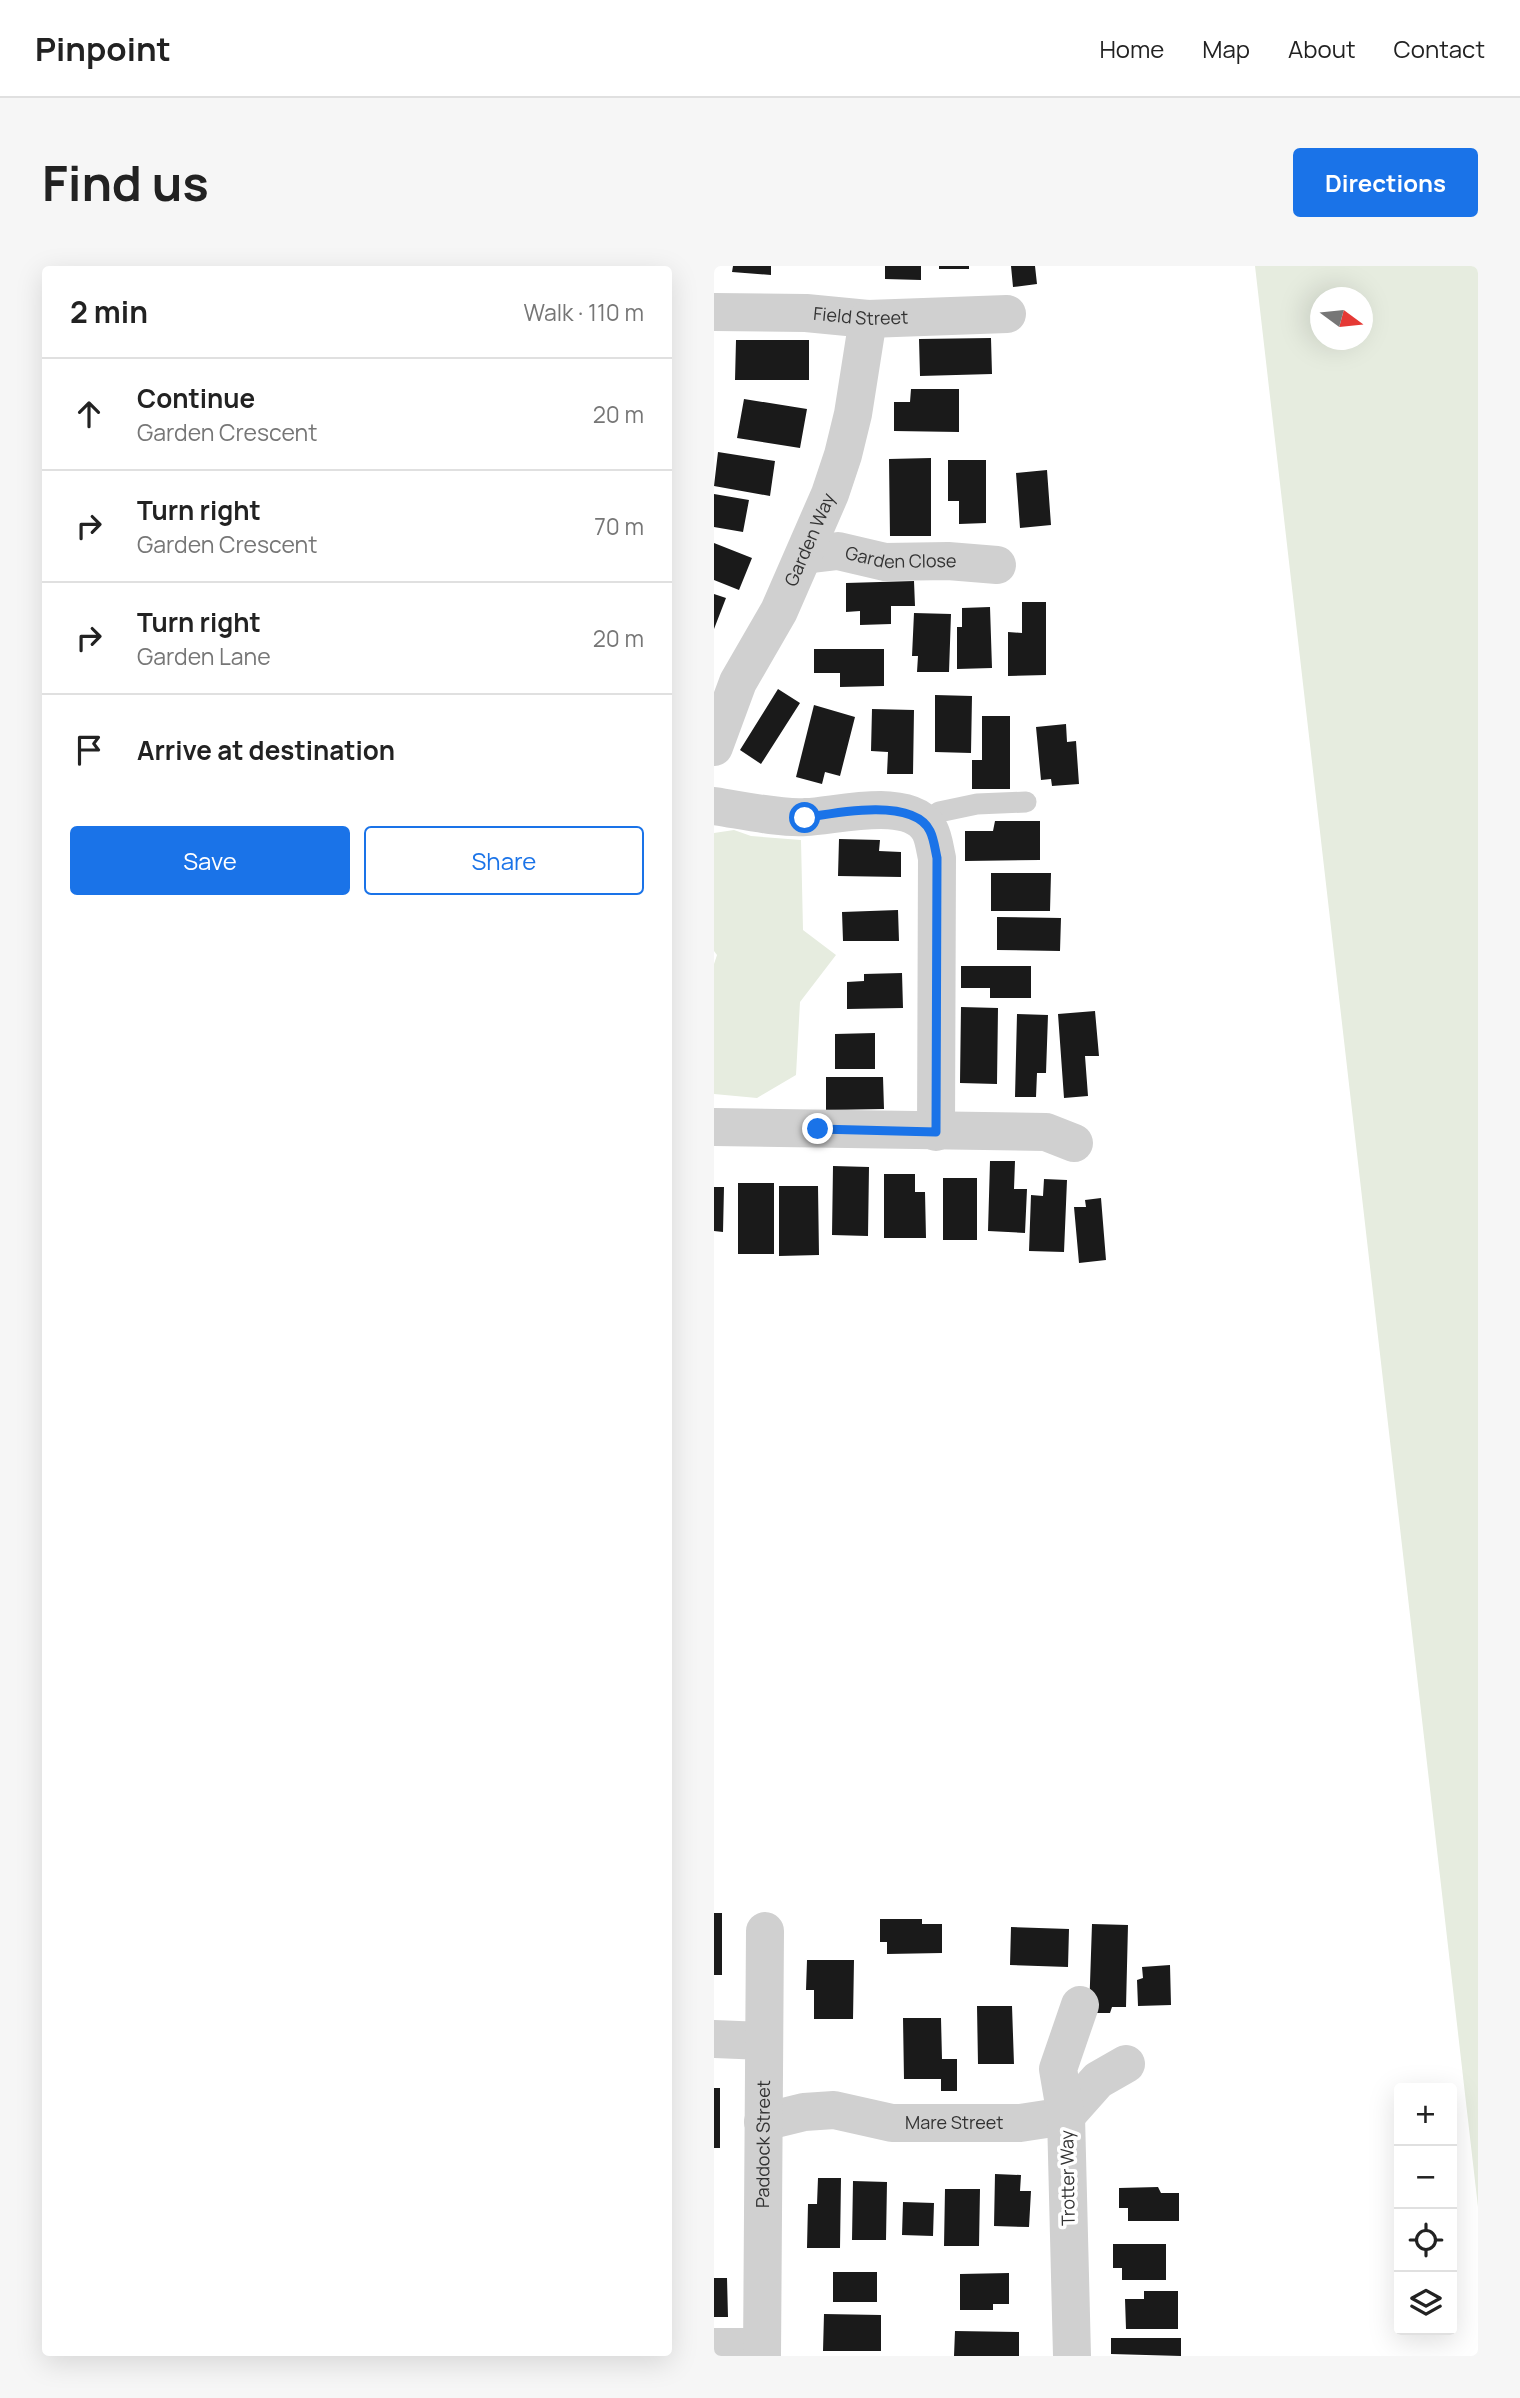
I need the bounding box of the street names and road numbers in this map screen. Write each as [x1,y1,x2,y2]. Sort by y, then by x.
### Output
street label: Field Street [812,301,909,330]
street label: Garden Way [778,489,840,590]
street label: Garden Close [843,540,957,573]
street label: Paddock Street [750,2080,775,2208]
street label: Mare Street [905,2110,1004,2134]
street label: Trotter Way [1054,2129,1080,2226]

